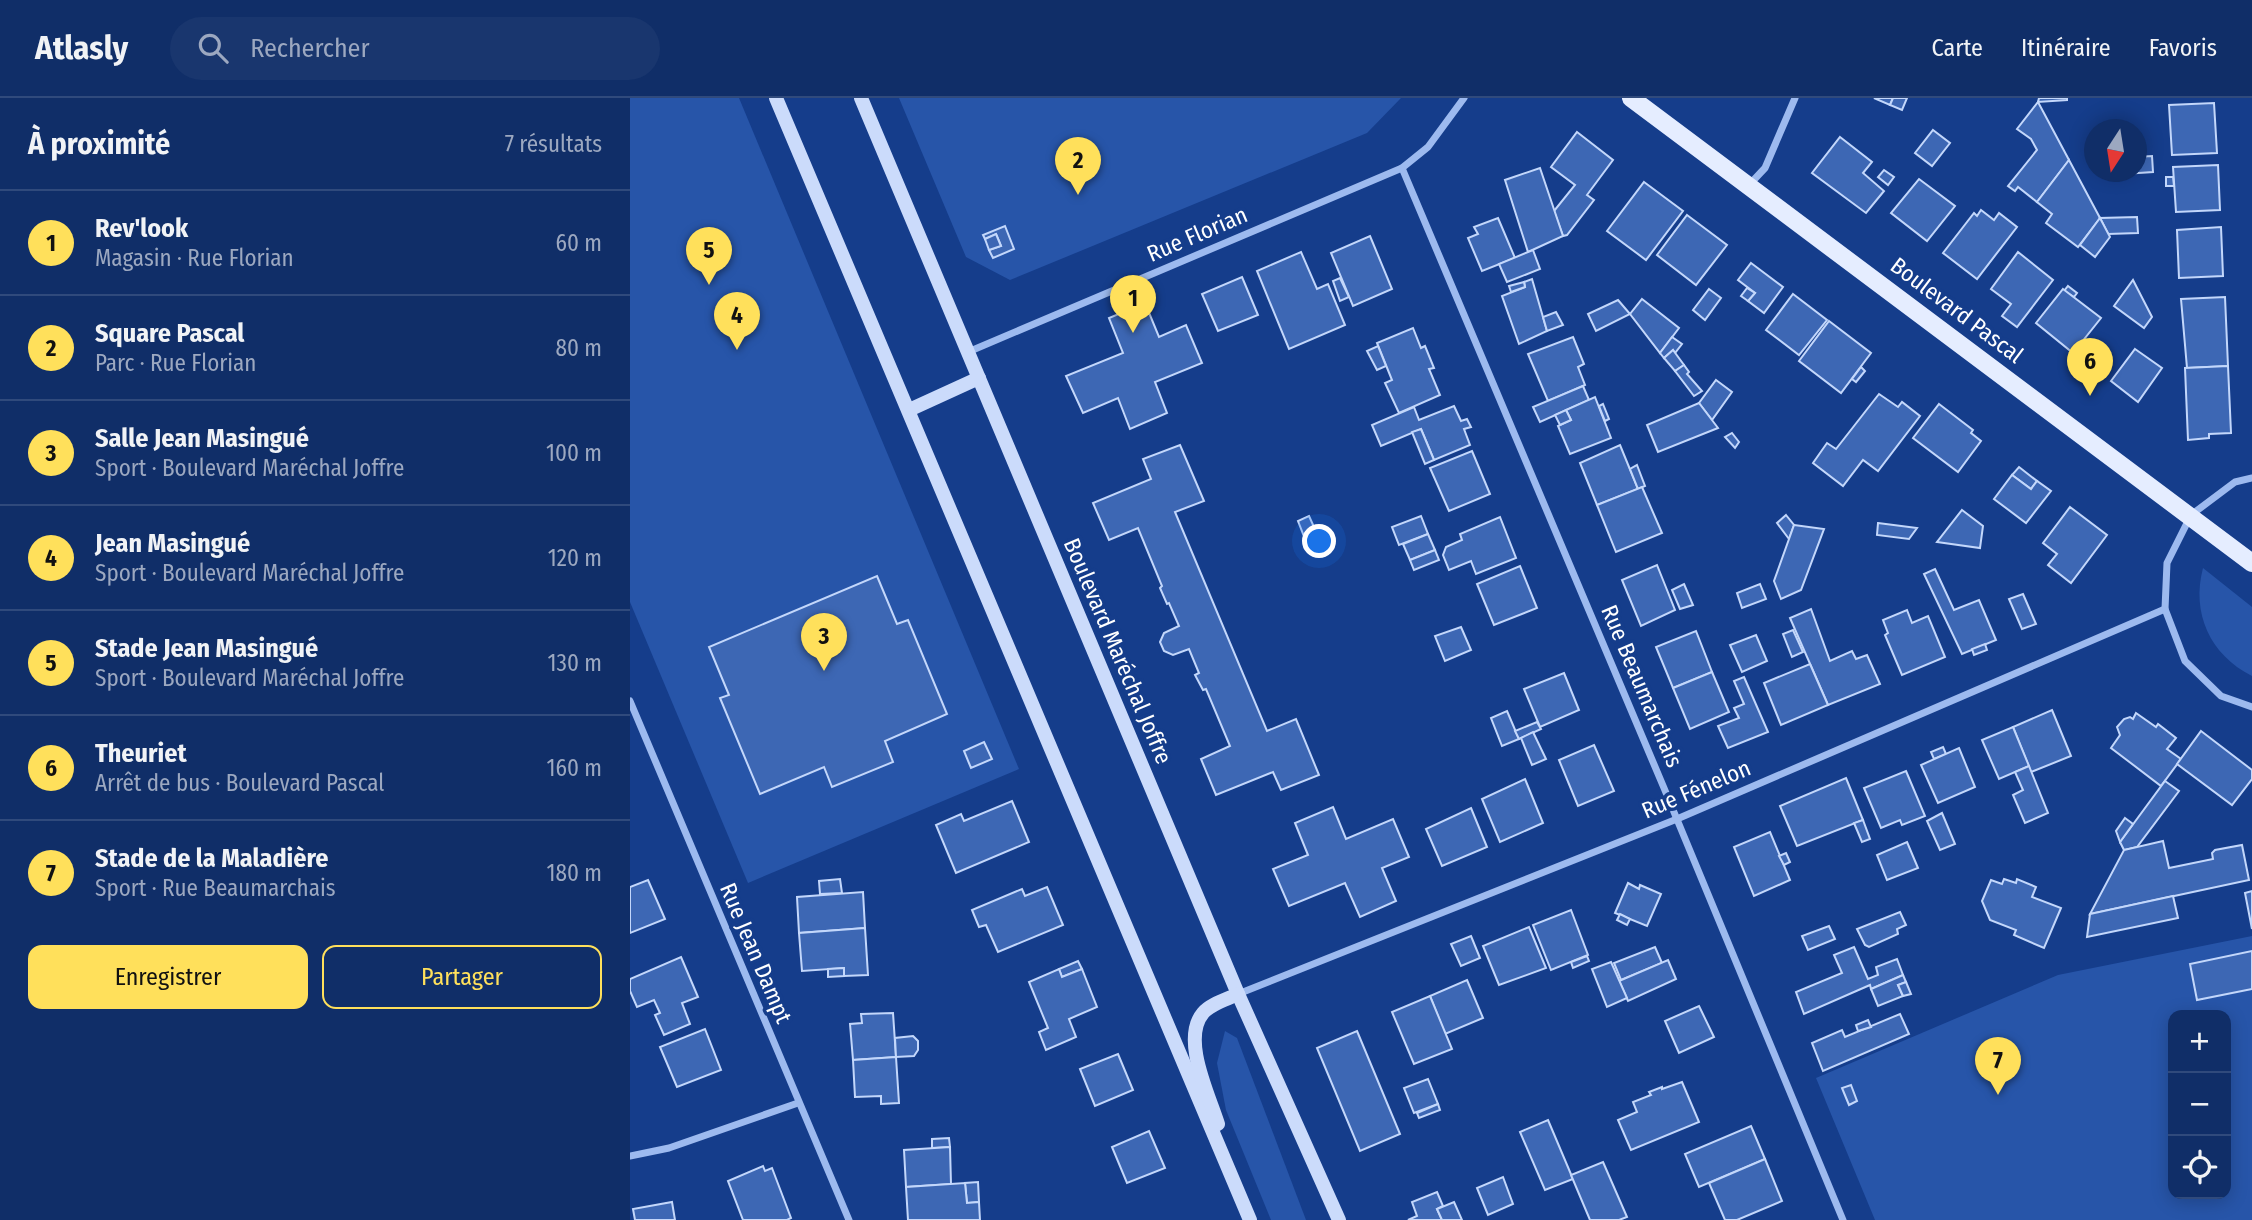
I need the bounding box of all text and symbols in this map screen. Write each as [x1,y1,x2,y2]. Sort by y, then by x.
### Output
search box [170,17,660,80]
text: Atlasly [35,28,128,68]
icon: search [194,29,232,67]
text: Rechercher [250,33,370,64]
text: Carte [1932,34,1983,62]
text: Itinéraire [2021,34,2111,62]
text: Favoris [2149,34,2217,62]
north arrow [2084,119,2147,182]
text: À proximité [28,126,170,162]
text: 7 résultats [505,130,602,158]
pin: 2 [1055,137,1101,195]
street label: Rue Florian [1143,200,1251,268]
text: Rev'look [95,213,188,244]
pin: 5 [686,227,732,285]
text: 1 [46,229,56,257]
text: 60 m [556,229,602,257]
text: Magasin · Rue Florian [95,244,294,272]
street label: Boulevard Pascal [1885,251,2029,369]
pin: 1 [1110,275,1156,333]
pin: 4 [714,292,760,350]
text: Square Pascal [95,318,244,349]
text: 2 [46,334,56,362]
text: 80 m [555,334,602,362]
pin: 6 [2067,338,2113,396]
text: Parc · Rue Florian [95,349,256,377]
text: Salle Jean Masingué [95,423,309,454]
text: 3 [46,439,56,467]
text: 100 m [546,439,602,467]
text: Sport · Boulevard Maréchal Joffre [95,454,404,482]
your location [1302,524,1336,558]
text: Jean Masingué [95,528,250,559]
street label: Boulevard Maréchal Joffre [1058,534,1178,768]
text: 4 [45,544,57,572]
text: 120 m [548,544,602,572]
text: Sport · Boulevard Maréchal Joffre [95,559,404,587]
street label: Rue Beaumarchais [1595,601,1689,772]
pin: 3 [801,613,847,671]
text: Stade Jean Masingué [95,633,318,664]
text: 5 [45,649,57,677]
text: 130 m [548,649,602,677]
text: Sport · Boulevard Maréchal Joffre [95,664,404,692]
text: Theuriet [95,738,187,769]
text: 6 [45,754,57,782]
text: 160 m [547,754,602,782]
street label: Rue Fénelon [1637,754,1755,824]
text: Arrêt de bus · Boulevard Pascal [95,769,384,797]
text: Stade de la Maladière [95,843,328,874]
text: 7 [46,859,56,887]
text: 180 m [546,859,602,887]
text: Sport · Rue Beaumarchais [95,874,336,902]
street label: Rue Jean Dampt [714,879,798,1028]
button: Enregistrer [28,945,308,1009]
button: Partager [322,945,602,1009]
map controls [2168,1010,2231,1199]
button: + [2168,1010,2231,1073]
pin: 7 [1975,1037,2021,1095]
button: − [2168,1073,2231,1136]
button: locate [2168,1136,2231,1199]

